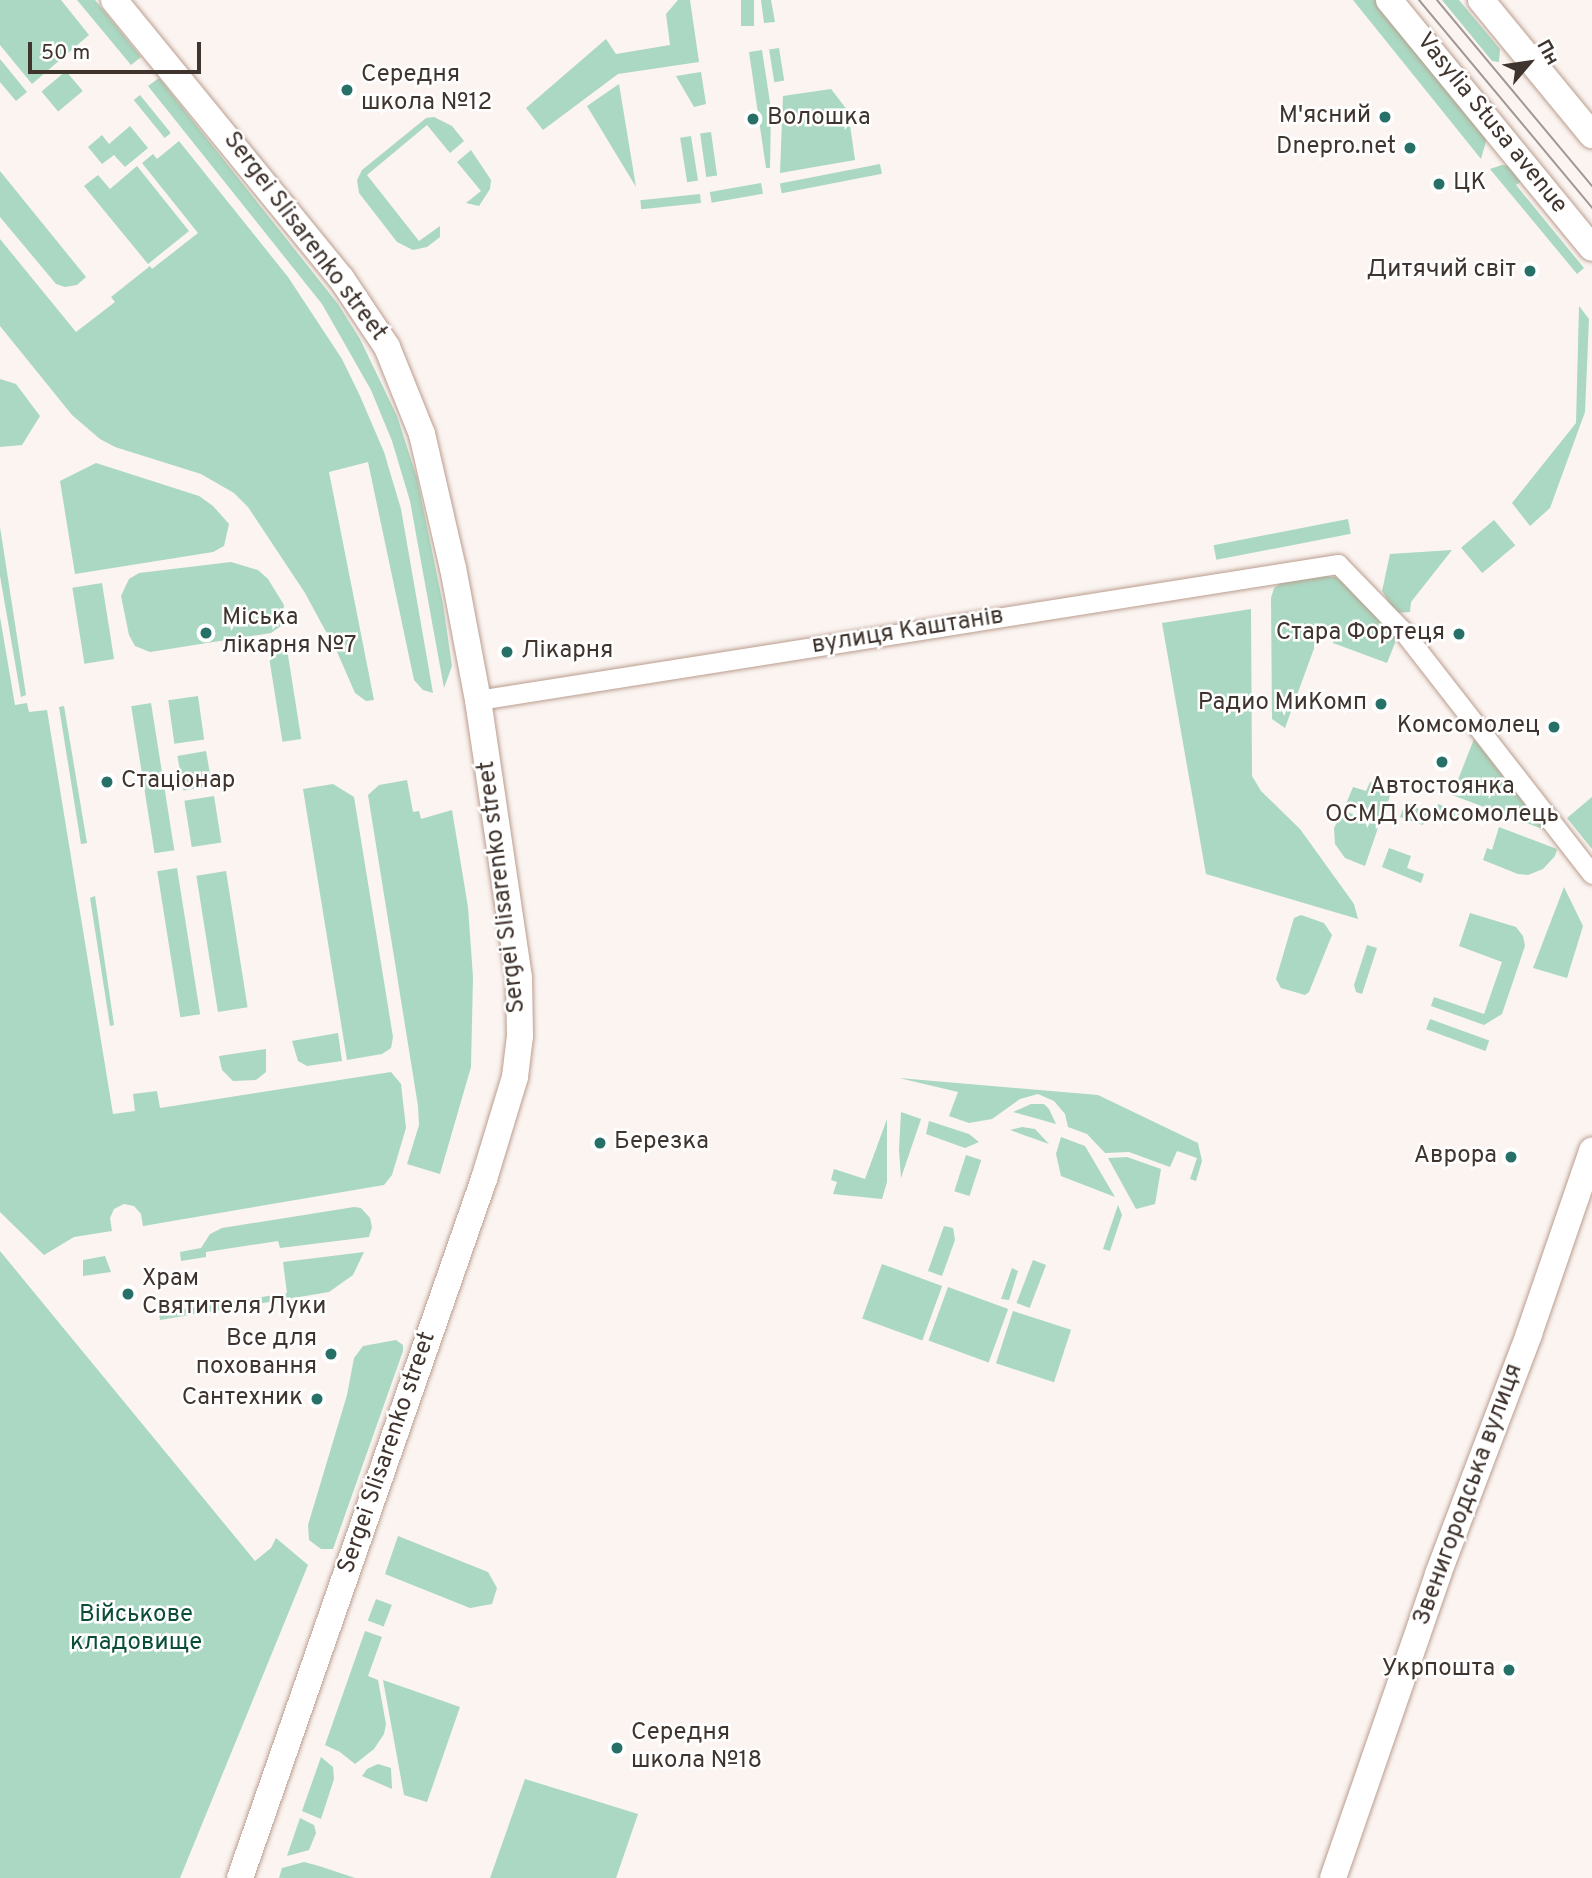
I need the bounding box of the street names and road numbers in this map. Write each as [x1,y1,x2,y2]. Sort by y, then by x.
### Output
street label: Vasylia Stusa avenue [1409,28,1573,220]
street label: Sergei Slisarenko street [216,127,392,347]
street label: вулиця Каштанів [810,603,1006,661]
street label: Sergei Slisarenko street [473,759,533,1015]
street label: Sergei Slisarenko street [333,1328,443,1578]
street label: Звенигородська вулиця [1408,1360,1530,1630]

